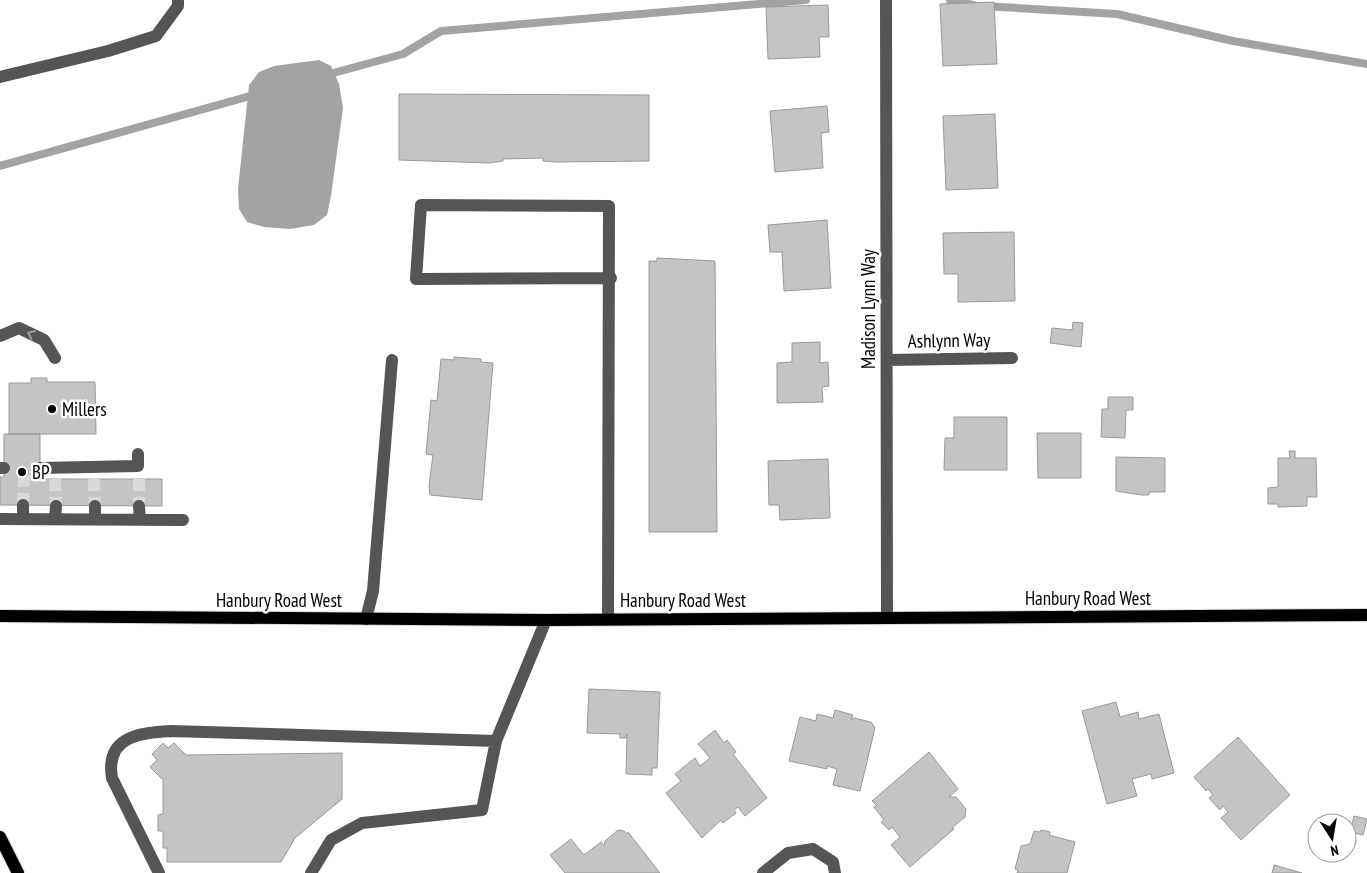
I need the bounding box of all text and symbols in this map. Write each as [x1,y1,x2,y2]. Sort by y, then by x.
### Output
street label: Madison Lynn Way [856,248,880,369]
street label: Ashlynn Way [907,327,991,353]
one-way arrow [27,330,36,341]
place label: Millers [62,397,107,421]
marker: Millers [46,403,58,415]
place label: BP [32,460,50,484]
marker: BP [16,466,28,478]
street label: Hanbury Road West [1025,586,1152,610]
street label: Hanbury Road West [216,588,343,612]
street label: Hanbury Road West [620,588,747,612]
north arrow [1307,813,1357,863]
text: N [1329,841,1340,860]

